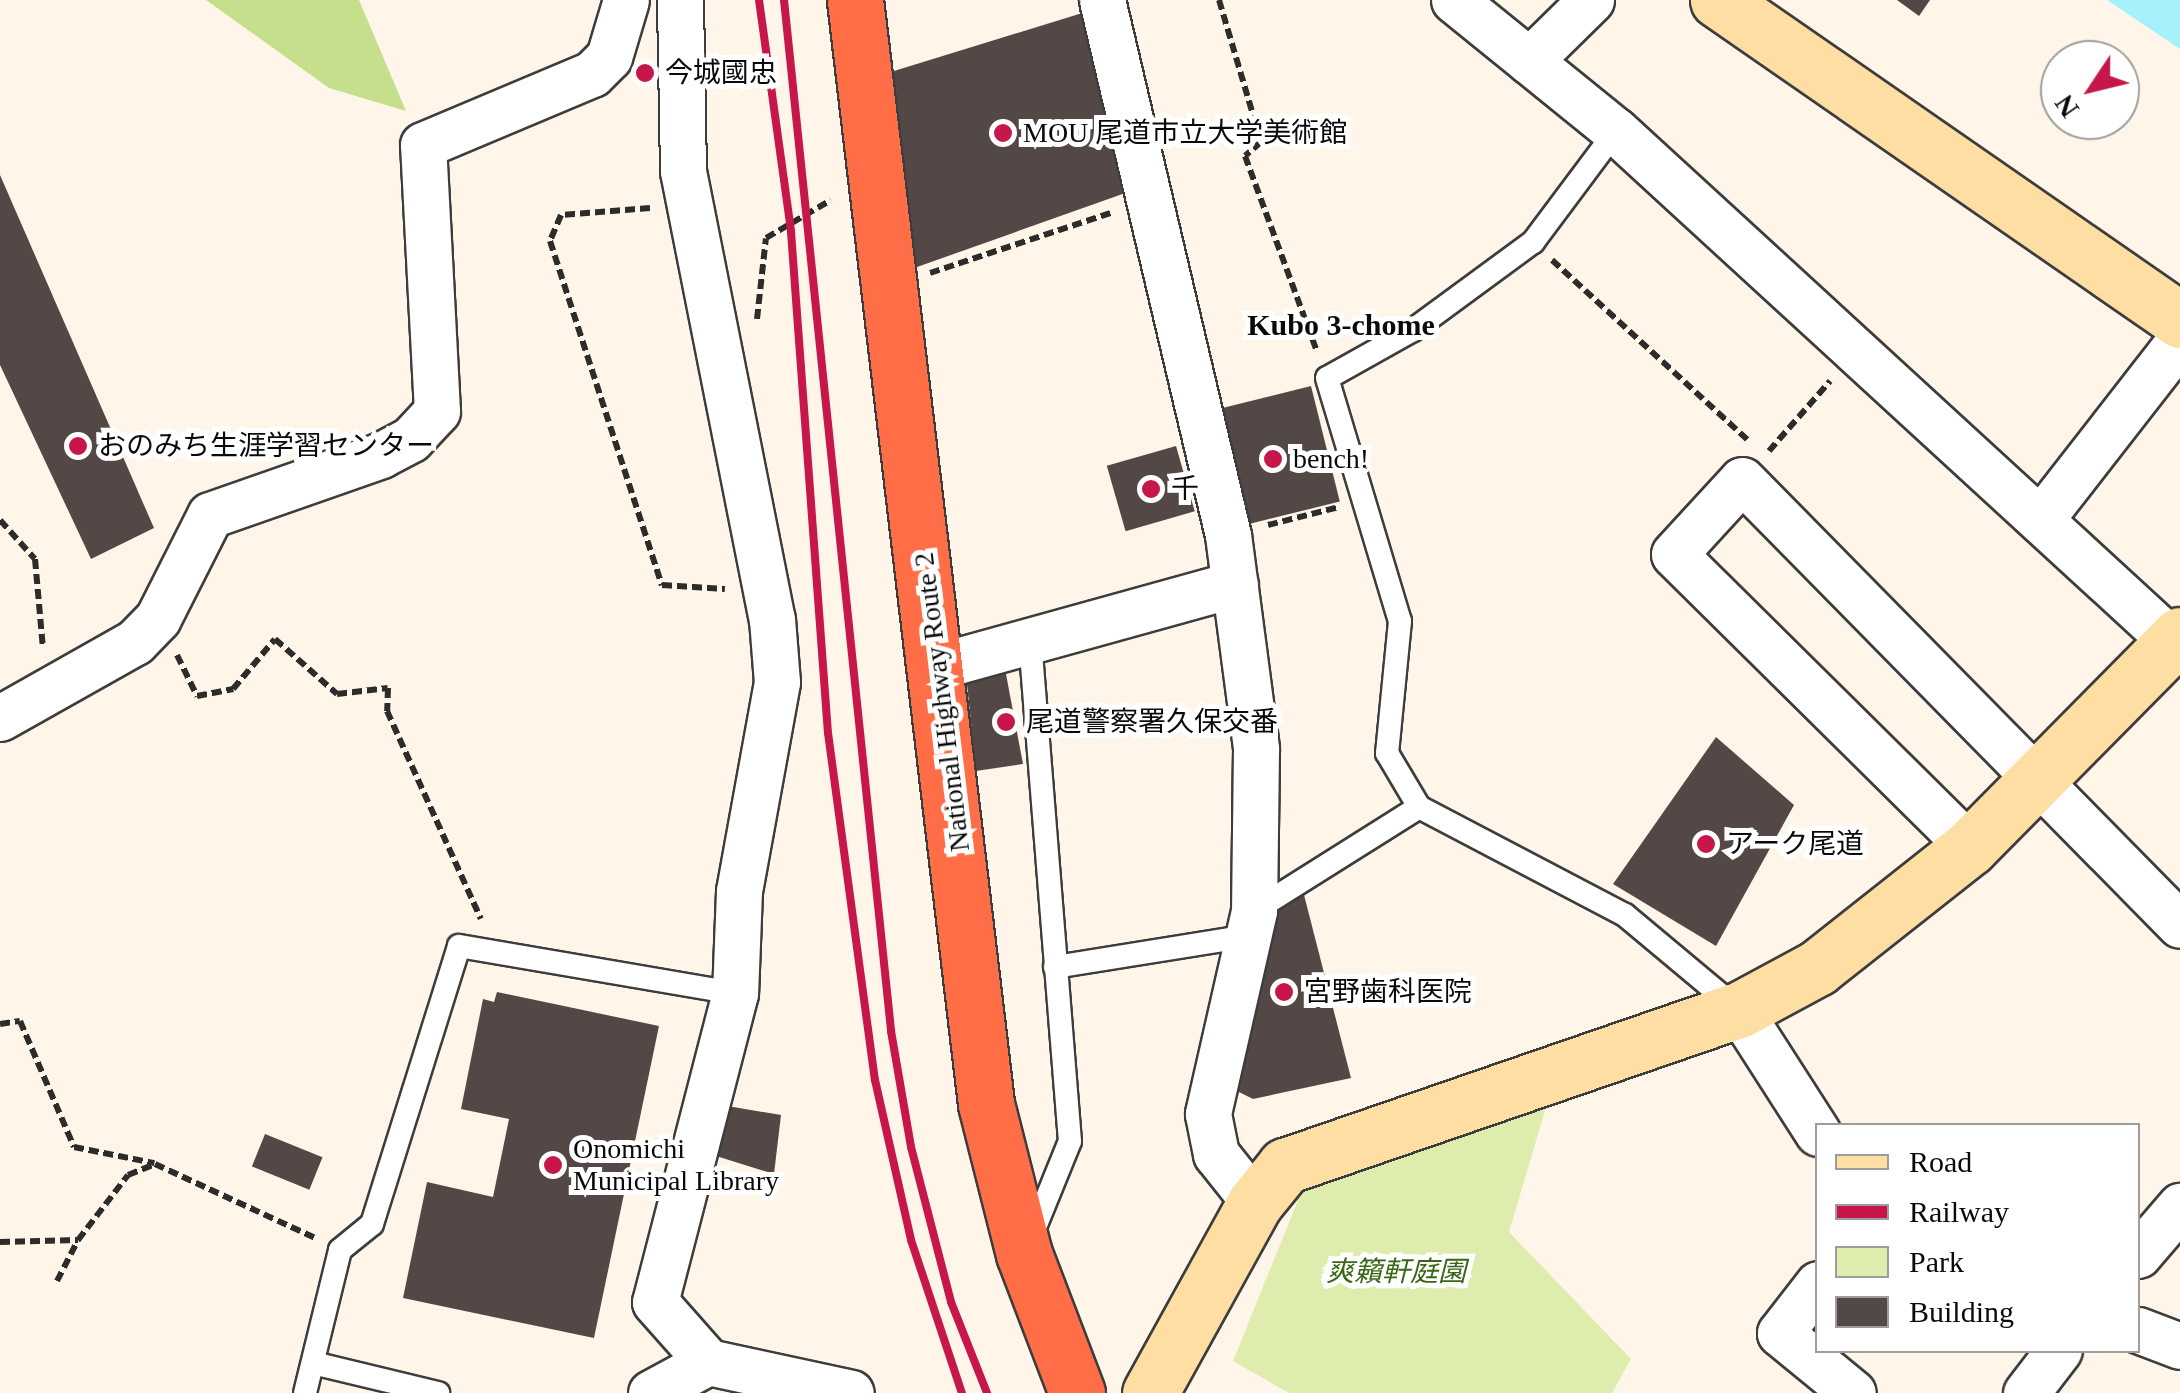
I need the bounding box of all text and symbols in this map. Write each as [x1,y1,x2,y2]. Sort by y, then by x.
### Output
north arrow [2040,40,2140,140]
place label: 今城國忠 [665,56,777,90]
marker: 今城國忠 [634,62,656,84]
text: N [2048,89,2085,124]
place label: MOU 尾道市立大学美術館 [1023,116,1347,150]
marker: MOU 尾道市立大学美術館 [992,122,1014,144]
district label: Kubo 3-chome [1247,307,1435,343]
place label: おのみち生涯学習センター [98,429,434,463]
marker: おのみち生涯学習センター [67,435,89,457]
place label: bench! [1293,442,1369,476]
marker: bench! [1262,448,1284,470]
place label: 千 [1171,472,1199,506]
marker: 千 [1140,478,1162,500]
street label: National Highway Route 2 [907,551,977,853]
place label: 尾道警察署久保交番 [1026,705,1278,739]
marker: 尾道警察署久保交番 [995,711,1017,733]
place label: アーク尾道 [1726,827,1864,861]
marker: アーク尾道 [1695,833,1717,855]
place label: 宮野歯科医院 [1304,975,1472,1009]
marker: 宮野歯科医院 [1273,981,1295,1003]
legend [1815,1123,2140,1353]
place label: Onomichi Municipal Library [573,1132,779,1198]
text: Road [1909,1145,1972,1178]
marker: Onomichi Municipal Library [542,1154,564,1176]
text: Railway [1909,1195,2009,1228]
text: Park [1909,1245,1964,1278]
park label: 爽籟軒庭園 [1326,1255,1466,1289]
text: Building [1909,1295,2014,1328]

